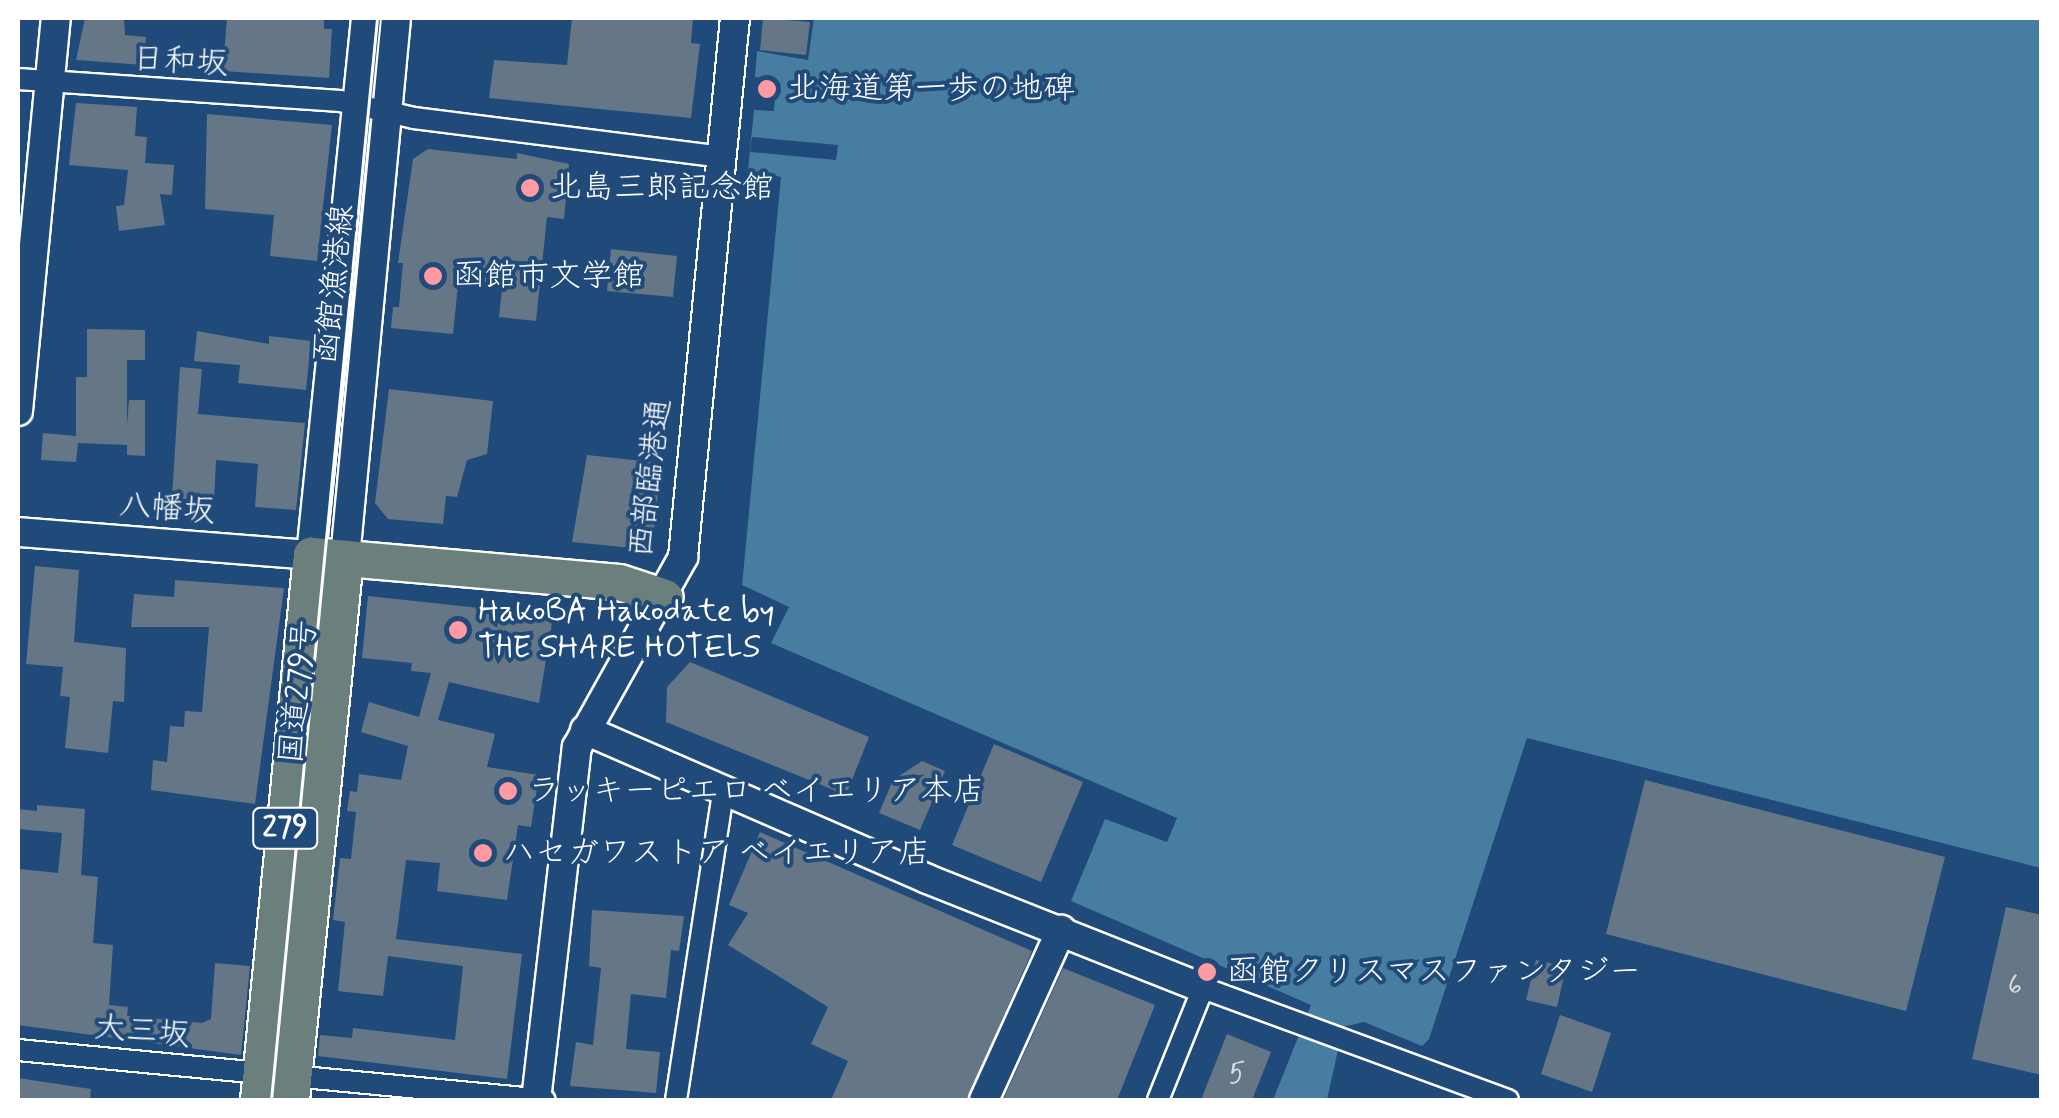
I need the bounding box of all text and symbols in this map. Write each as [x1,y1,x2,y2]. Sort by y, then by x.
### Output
street label: 日和坂 [131,40,229,84]
place label: 北海道第一歩の地碑 [787,70,1075,108]
marker: 北海道第一歩の地碑 [756,78,778,100]
place label: 北島三郎記念館 [550,169,774,207]
marker: 北島三郎記念館 [519,177,541,199]
street label: 函館漁港線 [308,202,362,366]
place label: 函館市文学館 [453,257,645,295]
marker: 函館市文学館 [422,265,444,287]
street label: 西部臨港通 [622,396,680,560]
street label: 八幡坂 [118,486,216,532]
place label: HakoBA Hakodate by THE SHARE HOTELS [478,593,773,668]
street label: 国道279号 [272,618,326,766]
marker: HakoBA Hakodate by THE SHARE HOTELS [447,619,469,641]
place label: ラッキーピエロ ベイエリア本店 [528,772,985,810]
marker: ラッキーピエロ ベイエリア本店 [497,780,519,802]
road number: 279 [250,803,320,853]
place label: ハセガワストア べイエリア店 [503,834,928,872]
marker: ハセガワストア べイエリア店 [472,842,494,864]
place label: 函館クリスマスファンタジー [1227,953,1643,991]
marker: 函館クリスマスファンタジー [1196,961,1218,983]
house number: 6 [2008,970,2022,1004]
street label: 大三坂 [93,1009,191,1055]
house number: 5 [1229,1058,1245,1092]

